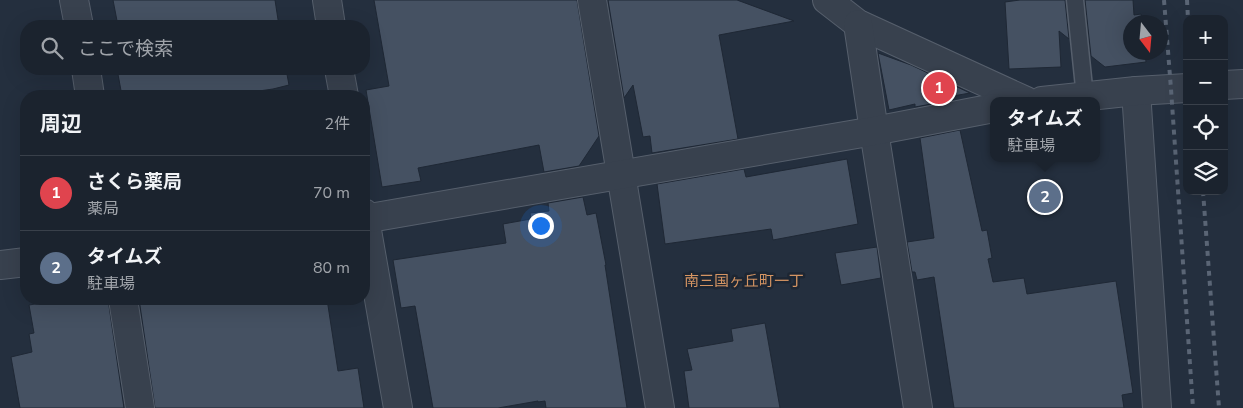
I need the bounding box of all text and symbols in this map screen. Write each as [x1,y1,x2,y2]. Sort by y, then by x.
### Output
north arrow [1123,15,1168,60]
map controls [1183,15,1228,195]
button: + [1183,15,1228,60]
search box [20,20,370,75]
icon: search [38,34,66,62]
text: ここで検索 [78,36,173,62]
button: − [1183,60,1228,105]
pin: 1 [923,69,955,107]
popup [990,97,1100,162]
button: locate [1183,105,1228,150]
text: タイムズ [1007,106,1083,132]
text: 周辺 [40,110,82,138]
text: 2件 [324,113,350,135]
text: 駐車場 [1007,135,1055,157]
button: layers [1183,150,1228,195]
text: さくら薬局 [87,169,182,195]
pin: 2 [1029,178,1061,216]
text: 1 [51,182,61,204]
text: 70 m [313,182,350,204]
text: 薬局 [87,198,119,220]
your location [528,213,554,239]
text: タイムズ [87,244,163,270]
text: 2 [51,257,61,279]
text: 80 m [313,257,350,279]
district label: 南三国ヶ丘町一丁 [684,271,804,291]
text: 駐車場 [87,273,135,295]

